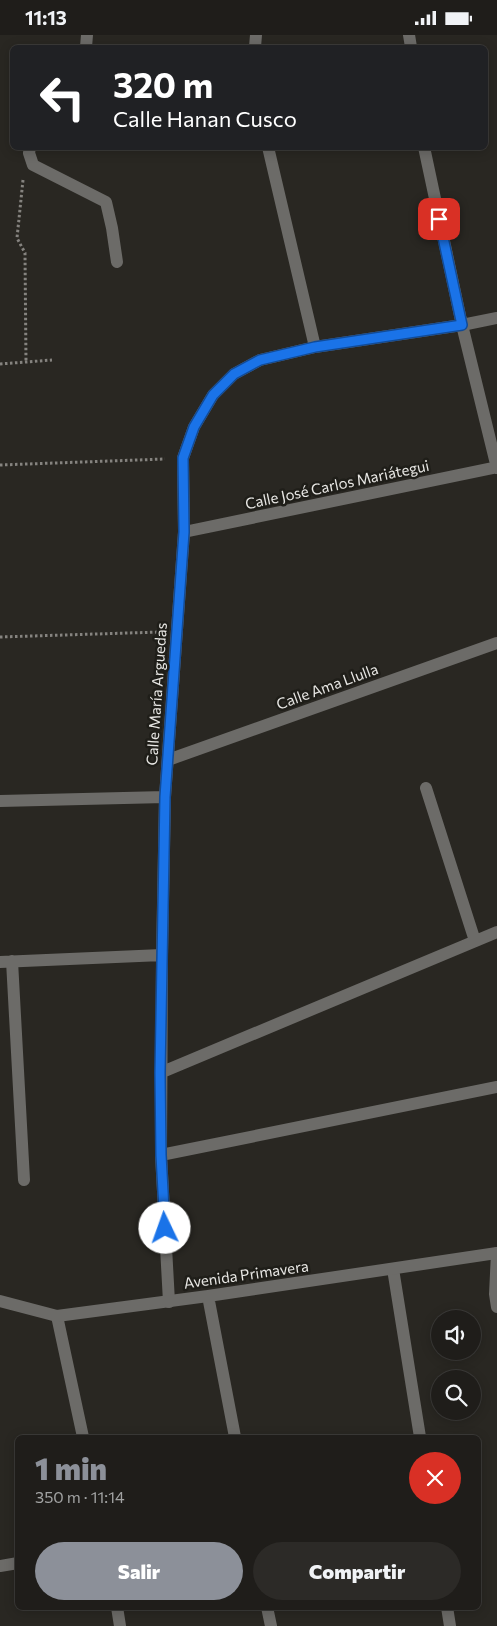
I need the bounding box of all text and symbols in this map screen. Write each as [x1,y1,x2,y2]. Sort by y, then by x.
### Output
text: 11:13 [25,6,67,29]
text: 320 m [113,62,213,105]
icon: left [30,65,95,130]
text: Calle Hanan Cusco [113,105,297,132]
pin [418,198,460,240]
icon: arrive [425,205,453,233]
street label: Calle José Carlos Mariátegui [243,456,431,512]
street label: Calle María Arguedas [142,622,170,766]
street label: Calle Ama Llulla [274,659,380,713]
position arrow [138,1201,190,1253]
street label: Avenida Primavera [182,1256,310,1292]
map controls [431,1310,481,1420]
button: sound [431,1310,481,1360]
button: search [431,1370,481,1420]
text: 1 min [35,1449,107,1486]
button: close [409,1452,461,1504]
text: 350 m · 11:14 [35,1487,125,1506]
button: Salir [35,1542,243,1600]
button: Compartir [253,1542,461,1600]

